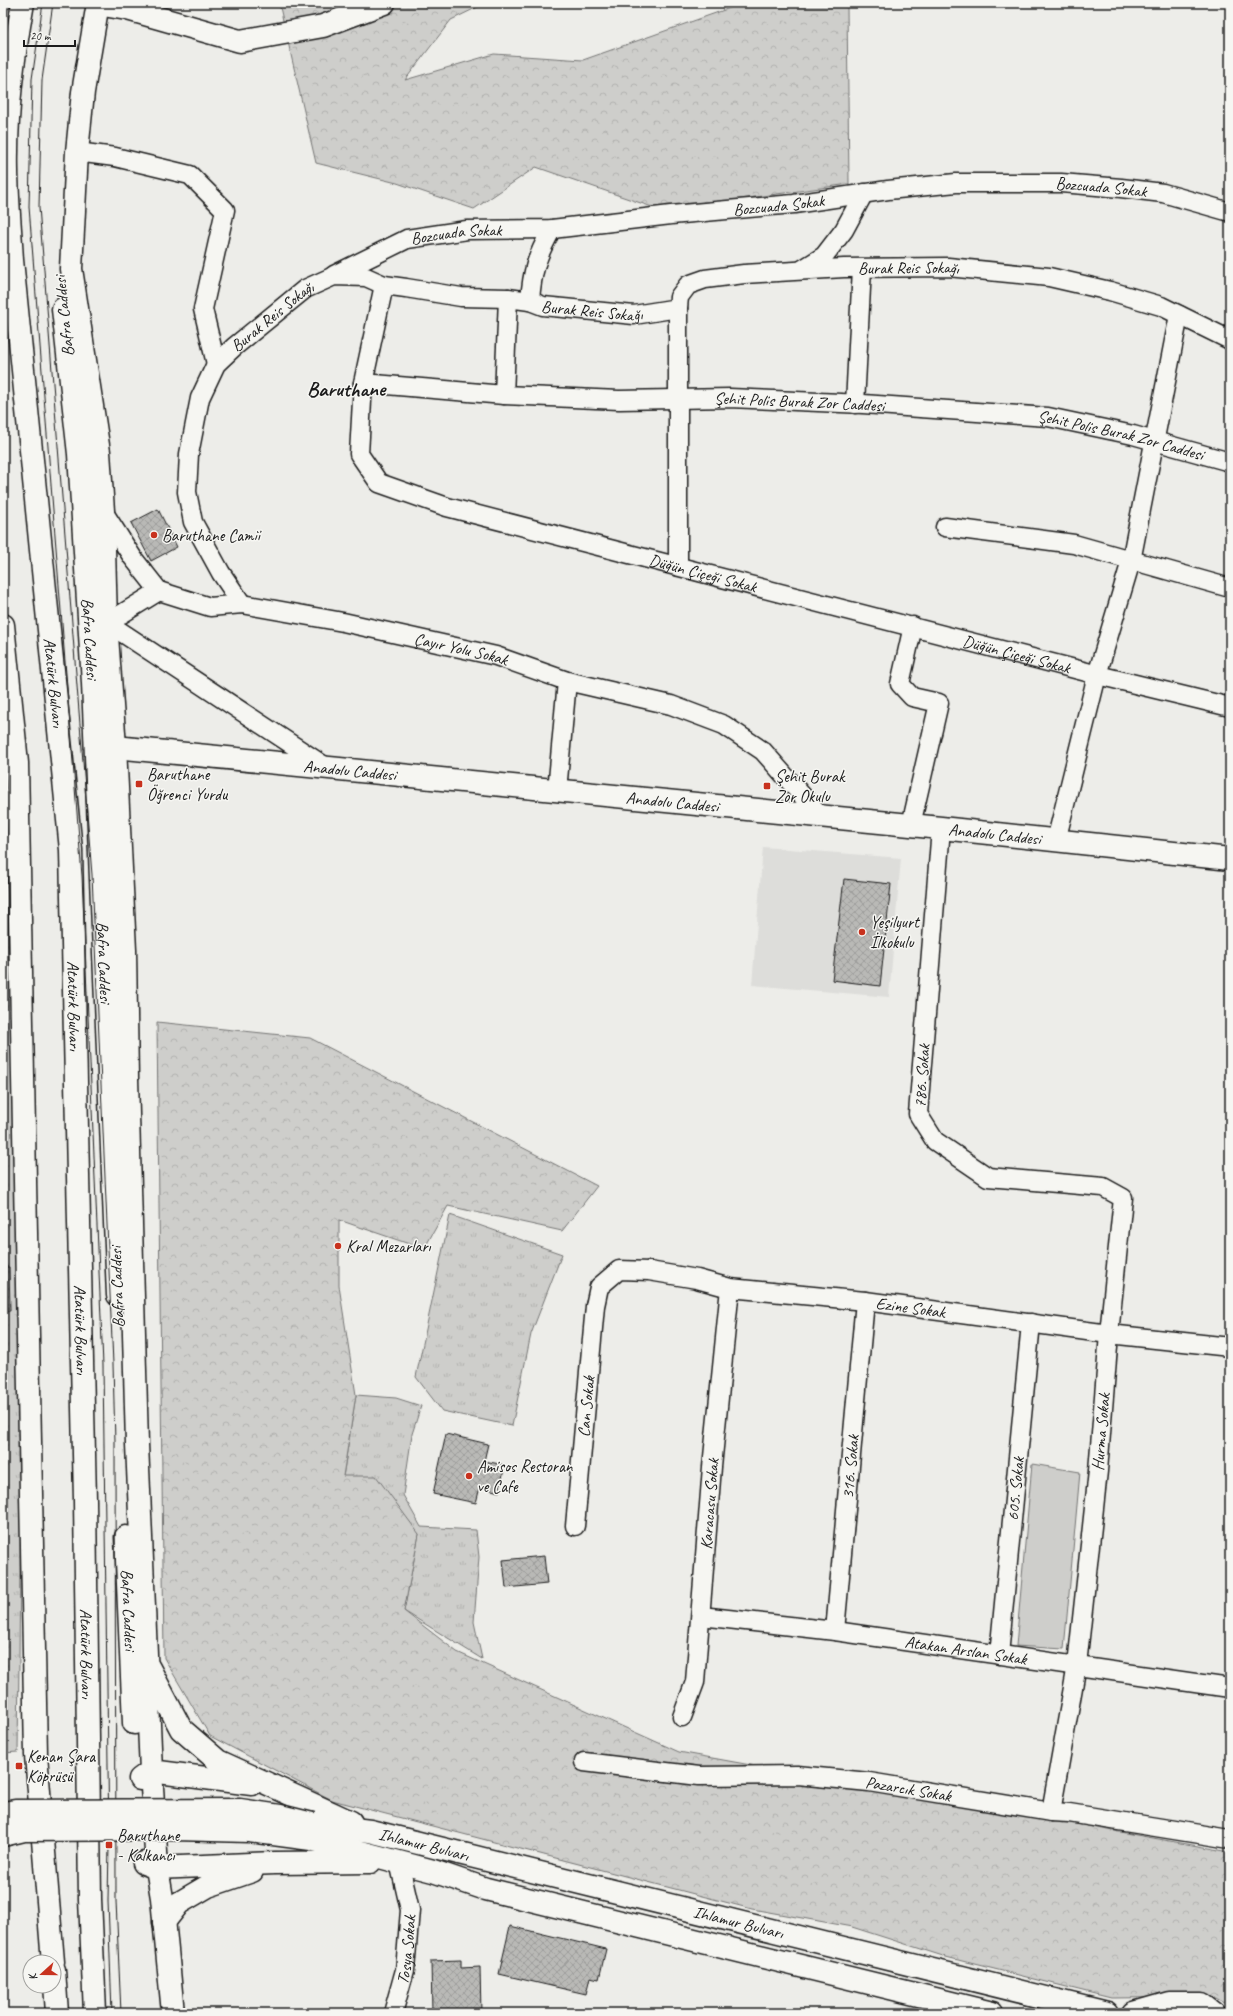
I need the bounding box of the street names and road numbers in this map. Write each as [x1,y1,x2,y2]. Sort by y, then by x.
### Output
street label: Bozcuada Sokak [1056,173,1150,202]
street label: Bozcuada Sokak [732,189,827,220]
street label: Bozcuada Sokak [409,219,504,249]
street label: Burak Reis Sokağı [858,256,961,279]
street label: Bafra Caddesi [49,273,79,358]
street label: Burak Reis Sokağı [226,276,318,356]
street label: Burak Reis Sokağı [540,295,645,326]
street label: Şehit Polis Burak Zor Caddesi [714,387,887,416]
street label: Şehit Polis Burak Zor Caddesi [1037,406,1208,465]
street label: Düğün Çiçeği Sokak [647,549,761,597]
street label: Bafra Caddesi [77,598,103,682]
street label: Çayır Yolu Sokak [412,628,513,671]
street label: Düğün Çiçeği Sokak [961,630,1074,678]
street label: Atatürk Bulvarı [39,637,69,729]
street label: Anadolu Caddesi [303,755,400,785]
street label: Anadolu Caddesi [625,787,722,817]
street label: Anadolu Caddesi [947,818,1045,849]
street label: Bafra Caddesi [92,921,117,1005]
street label: Atatürk Bulvarı [63,961,86,1052]
street label: 786. Sokak [909,1042,935,1109]
street label: Bafra Caddesi [105,1244,129,1328]
street label: Atatürk Bulvarı [70,1285,93,1376]
street label: Ezine Sokak [875,1292,948,1322]
street label: Can Sokak [573,1373,599,1438]
street label: Hurma Sokak [1087,1391,1115,1471]
street label: 316. Sokak [837,1432,863,1499]
street label: 605. Sokak [1002,1454,1029,1522]
street label: Karacasu Sokak [695,1456,723,1550]
street label: Bafra Caddesi [117,1569,141,1653]
street label: Atatürk Bulvarı [76,1609,98,1700]
street label: Atakan Arslan Sokak [904,1631,1030,1669]
street label: Pazarcık Sokak [864,1771,954,1806]
street label: Ihlamur Bulvarı [377,1823,472,1866]
street label: Ihlamur Bulvarı [691,1901,786,1943]
street label: Tosya Sokak [391,1913,420,1986]

